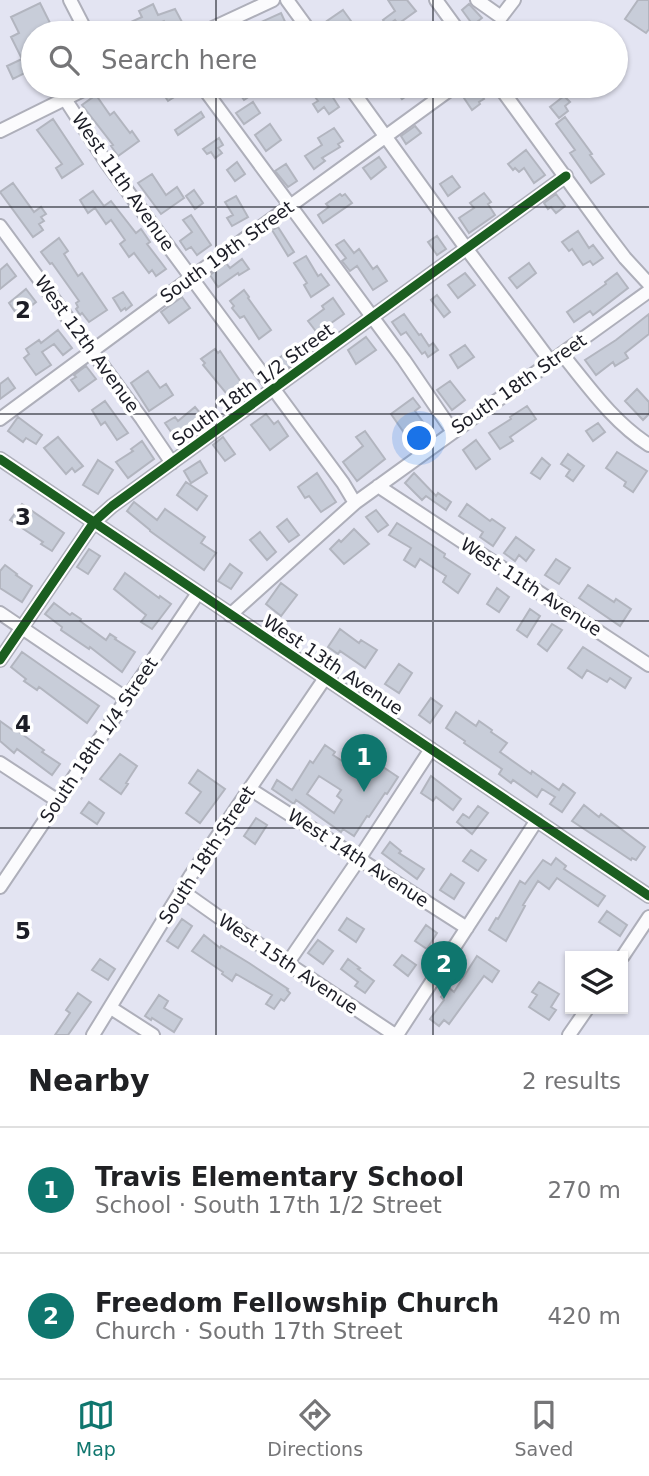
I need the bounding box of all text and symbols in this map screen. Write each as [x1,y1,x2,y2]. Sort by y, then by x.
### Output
search box [21,21,628,98]
icon: search [45,41,83,79]
text: Search here [101,45,257,75]
street label: West 11th Avenue [68,109,179,255]
street label: South 19th Street [156,196,298,307]
street label: West 12th Avenue [31,271,144,416]
text: 2 [15,297,31,323]
street label: South 18th 1/2 Street [168,319,338,450]
street label: South 18th Street [447,329,590,438]
your location [402,421,436,455]
text: 3 [15,504,31,530]
street label: West 11th Avenue [457,533,606,640]
street label: West 13th Avenue [259,610,407,719]
street label: South 18th 1/4 Street [35,653,162,826]
text: 4 [15,711,31,737]
pin: 1 [341,734,387,792]
street label: South 18th Street [154,782,259,927]
street label: West 14th Avenue [284,804,433,911]
street label: West 15th Avenue [214,909,362,1018]
text: 5 [15,918,31,944]
pin: 2 [421,941,467,999]
map controls [565,951,628,1014]
button: layers [565,951,628,1014]
text: Nearby [28,1063,150,1098]
text: 2 results [522,1068,621,1094]
text: Travis Elementary School [95,1162,464,1192]
text: 1 [43,1177,59,1203]
text: 270 m [547,1177,621,1203]
text: School · South 17th 1/2 Street [95,1192,442,1218]
text: Freedom Fellowship Church [95,1288,499,1318]
text: 2 [43,1303,59,1329]
text: 420 m [547,1303,621,1329]
text: Church · South 17th Street [95,1318,403,1344]
tab: Map [76,1396,116,1460]
tab: Directions [267,1396,363,1460]
tab: Saved [515,1396,573,1460]

